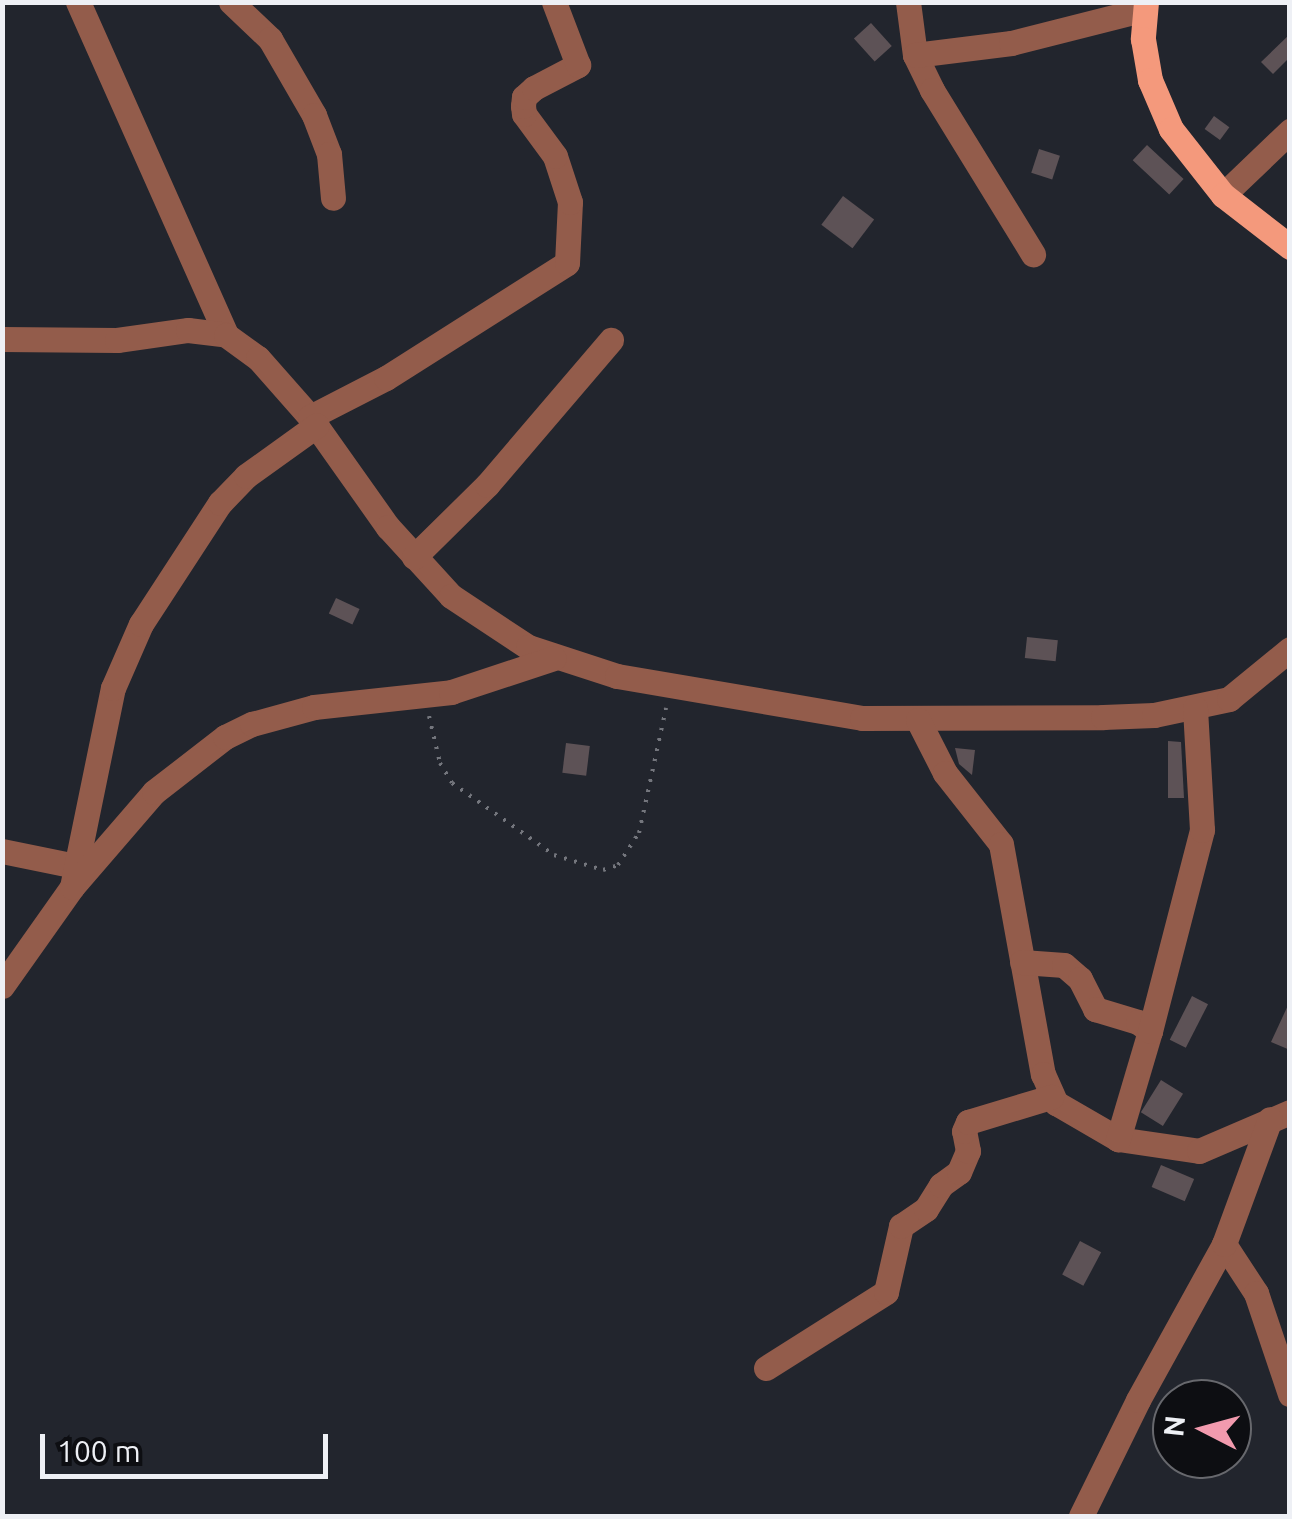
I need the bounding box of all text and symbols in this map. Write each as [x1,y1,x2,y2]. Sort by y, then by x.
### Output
north arrow [1152,1379,1252,1479]
scale bar [45,1414,332,1476]
text: N [1157,1414,1190,1438]
text: 100 m [57,1434,141,1468]

